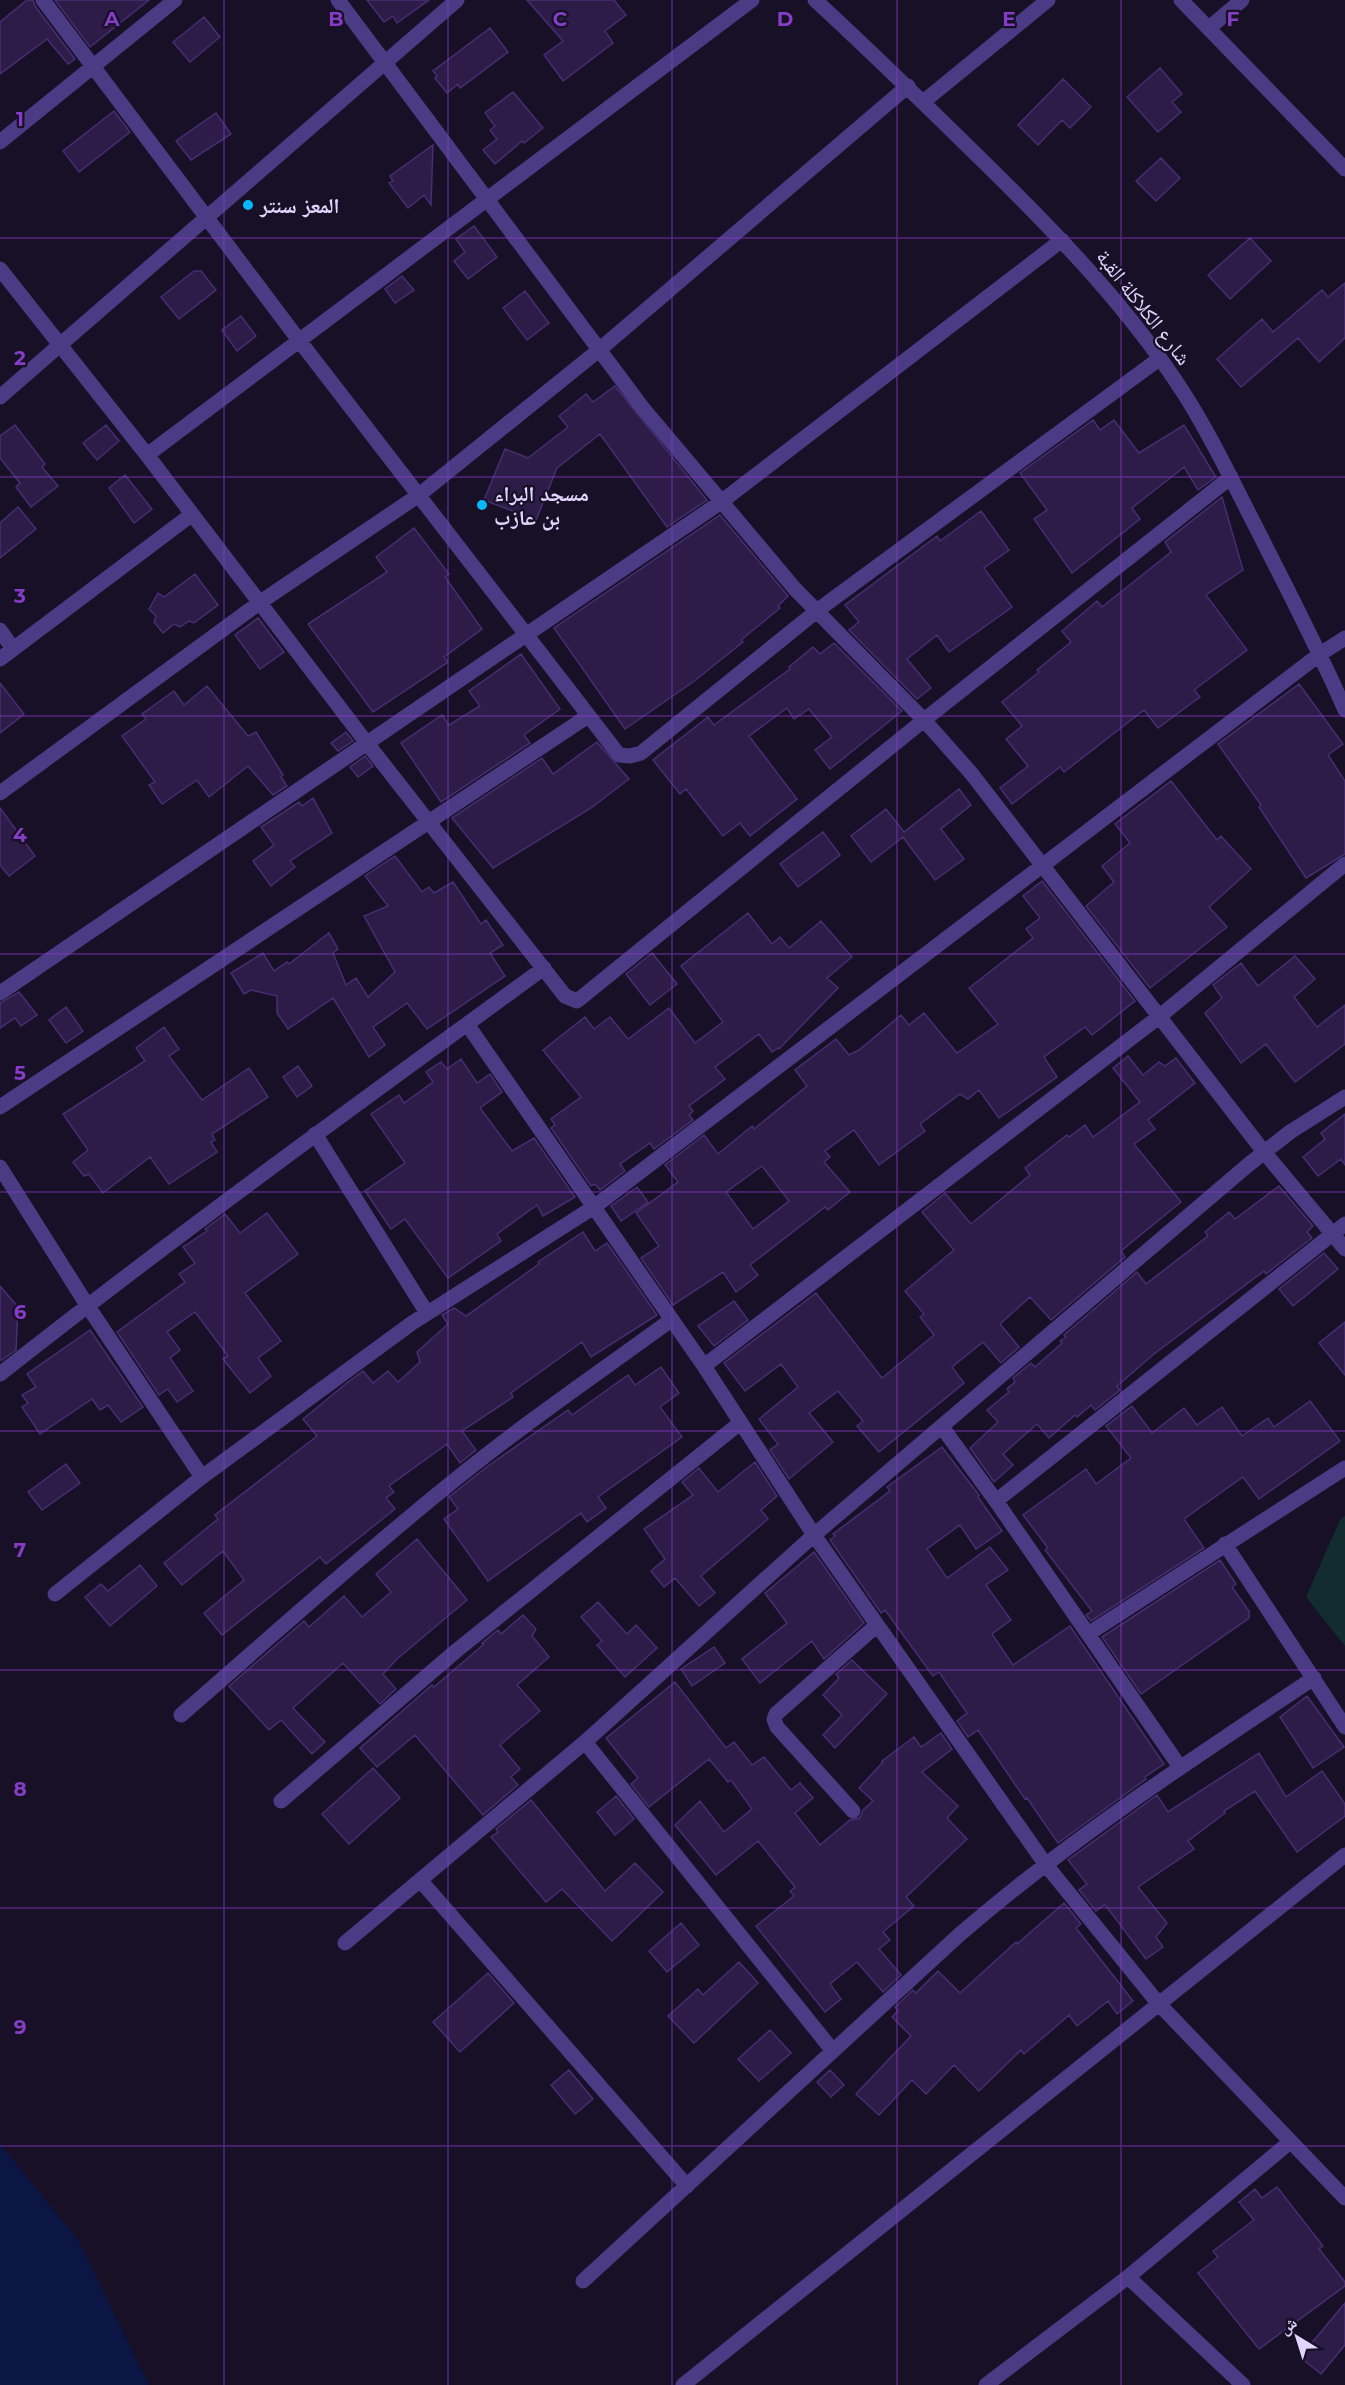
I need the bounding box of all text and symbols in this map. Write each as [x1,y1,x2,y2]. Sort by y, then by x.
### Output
text: A [103,7,120,31]
text: B [328,7,344,31]
text: C [553,7,568,31]
text: D [777,7,793,31]
text: E [1002,7,1016,31]
text: F [1227,7,1240,31]
text: 1 [16,107,24,131]
place label: المعز سنتر [259,193,340,218]
marker: المعز سنتر [241,198,255,212]
street label: شارع الكلاكلة القبة [1090,244,1197,370]
text: 2 [14,346,26,370]
place label: مسجد البراء بن عازب [494,481,589,531]
marker: مسجد البراء بن عازب [475,498,489,512]
text: 3 [13,584,26,608]
text: 4 [13,823,27,847]
text: 5 [14,1061,26,1085]
text: 6 [14,1300,27,1324]
text: 7 [14,1538,26,1562]
text: 8 [13,1777,27,1801]
text: 9 [14,2015,26,2039]
north arrow [1267,2307,1327,2367]
text: ش [1276,2313,1301,2338]

